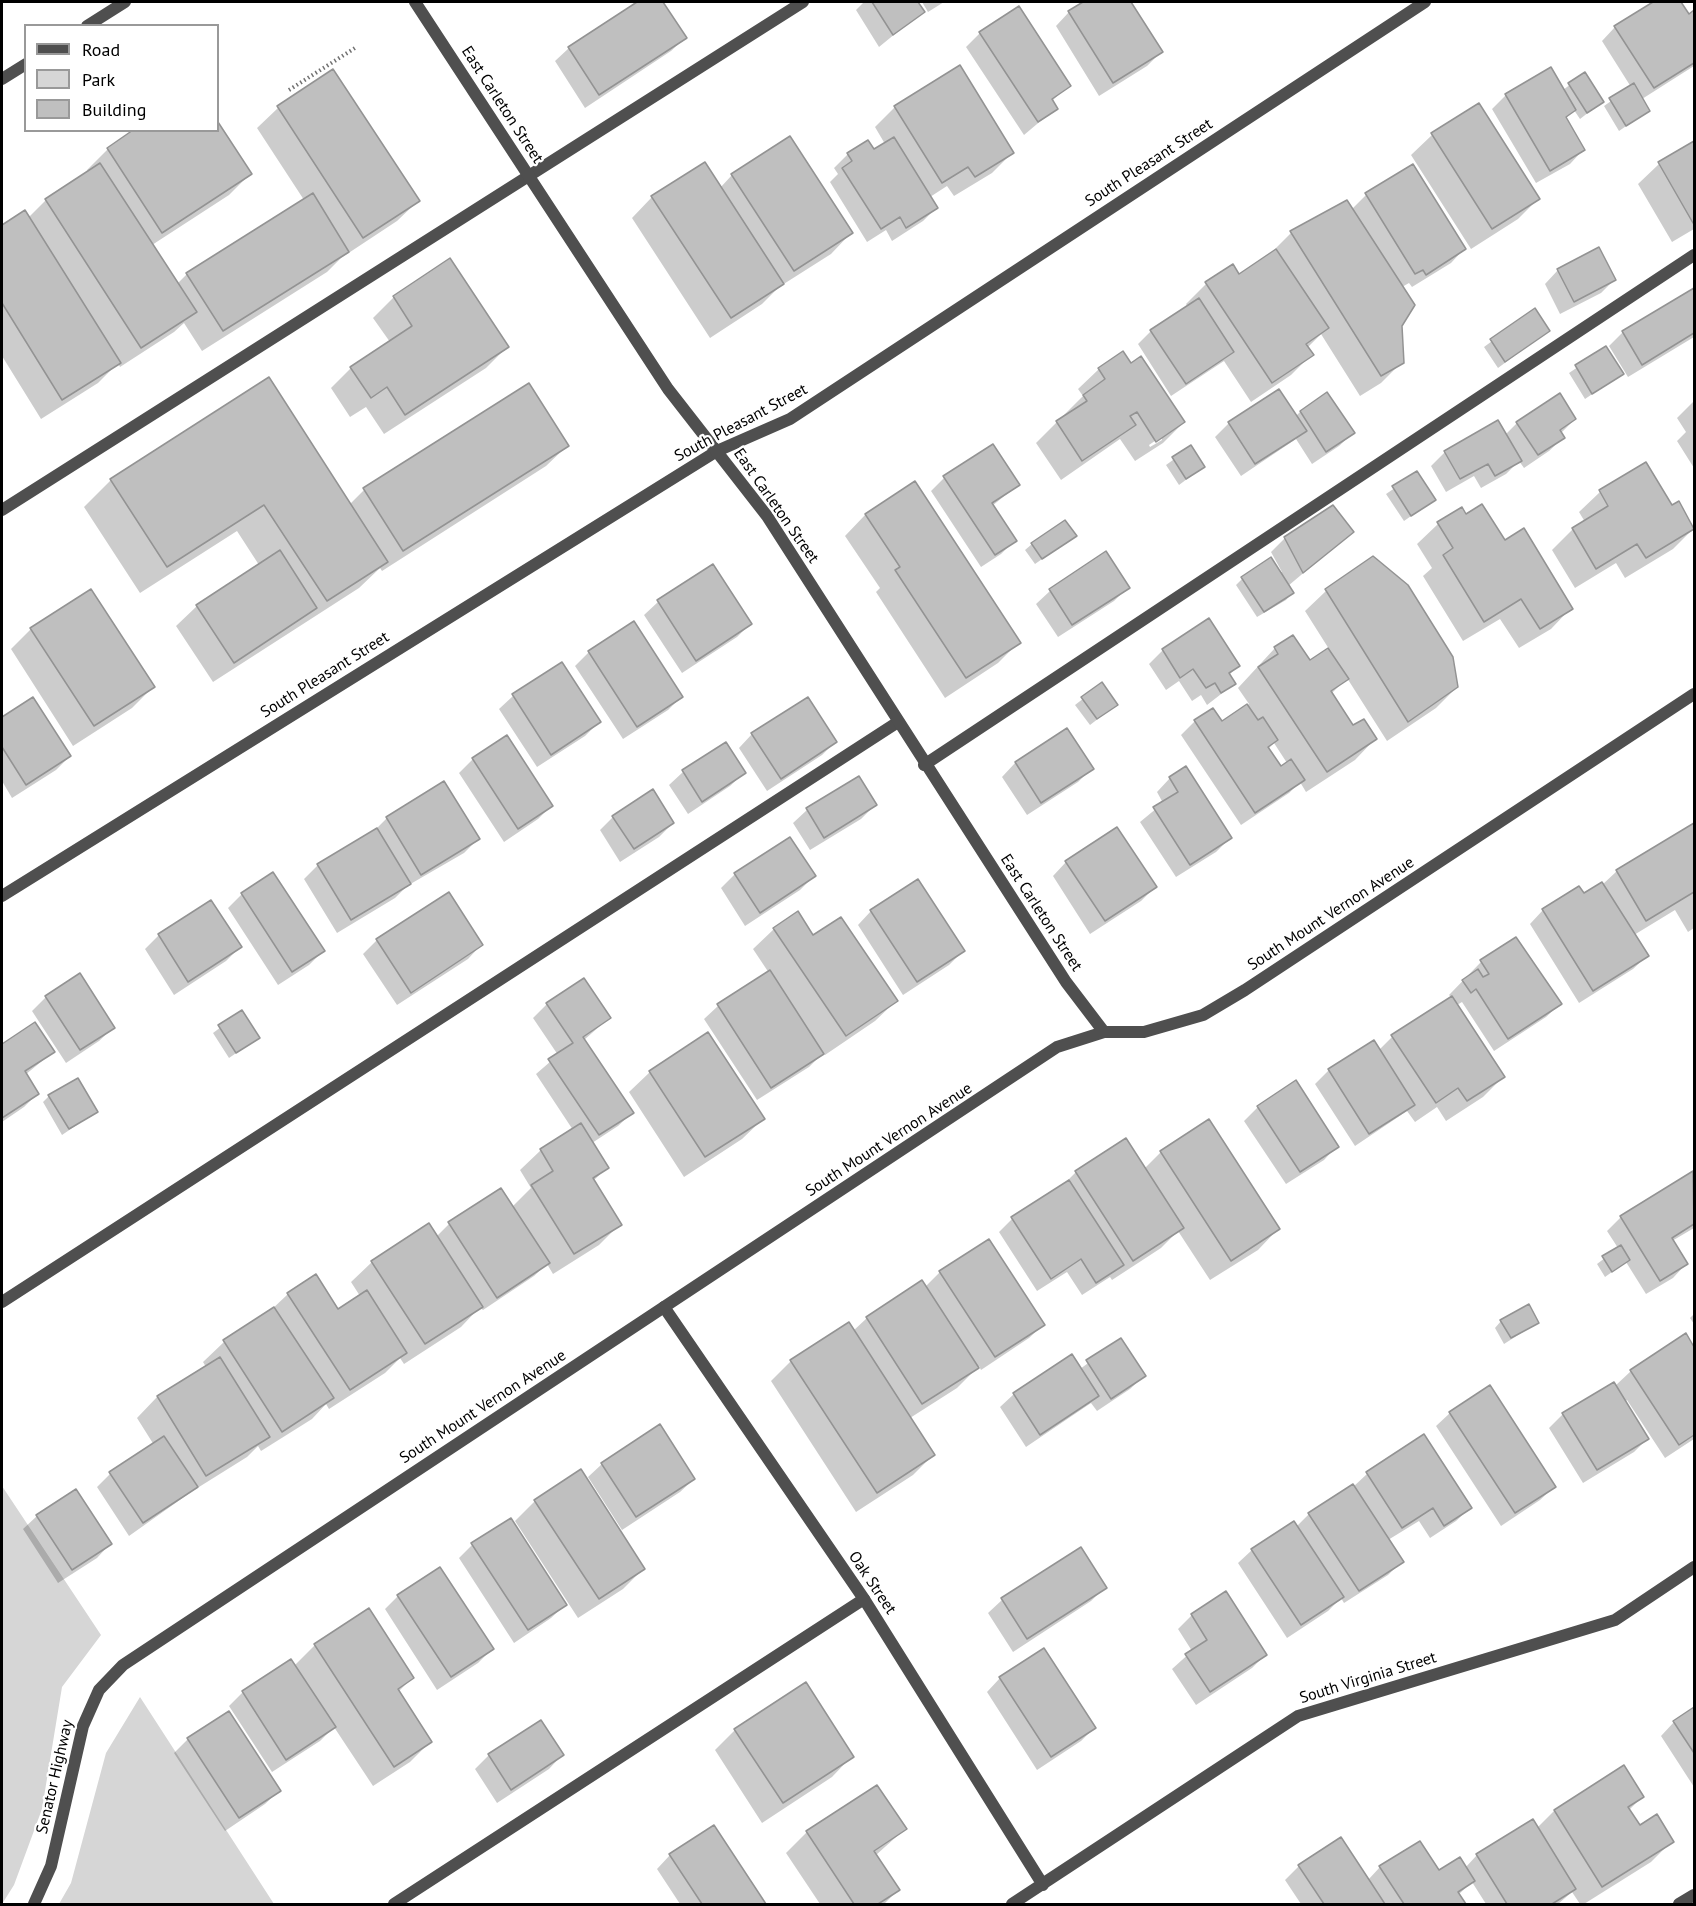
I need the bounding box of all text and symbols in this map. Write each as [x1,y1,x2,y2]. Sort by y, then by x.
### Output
legend [24,24,219,132]
text: Road [82,38,120,61]
street label: East Carleton Street [457,43,547,167]
text: Park [82,68,115,91]
text: Building [82,98,146,121]
street label: South Pleasant Street [1082,115,1216,211]
street label: South Pleasant Street [671,380,811,466]
street label: East Carleton Street [729,445,823,567]
street label: South Pleasant Street [257,628,393,722]
street label: East Carleton Street [996,851,1086,975]
street label: South Mount Vernon Avenue [1244,853,1418,975]
street label: South Mount Vernon Avenue [802,1079,976,1201]
street label: South Mount Vernon Avenue [396,1346,570,1468]
street label: Oak Street [844,1548,900,1618]
street label: South Virginia Street [1297,1648,1439,1708]
street label: Senator Highway [33,1718,77,1836]

